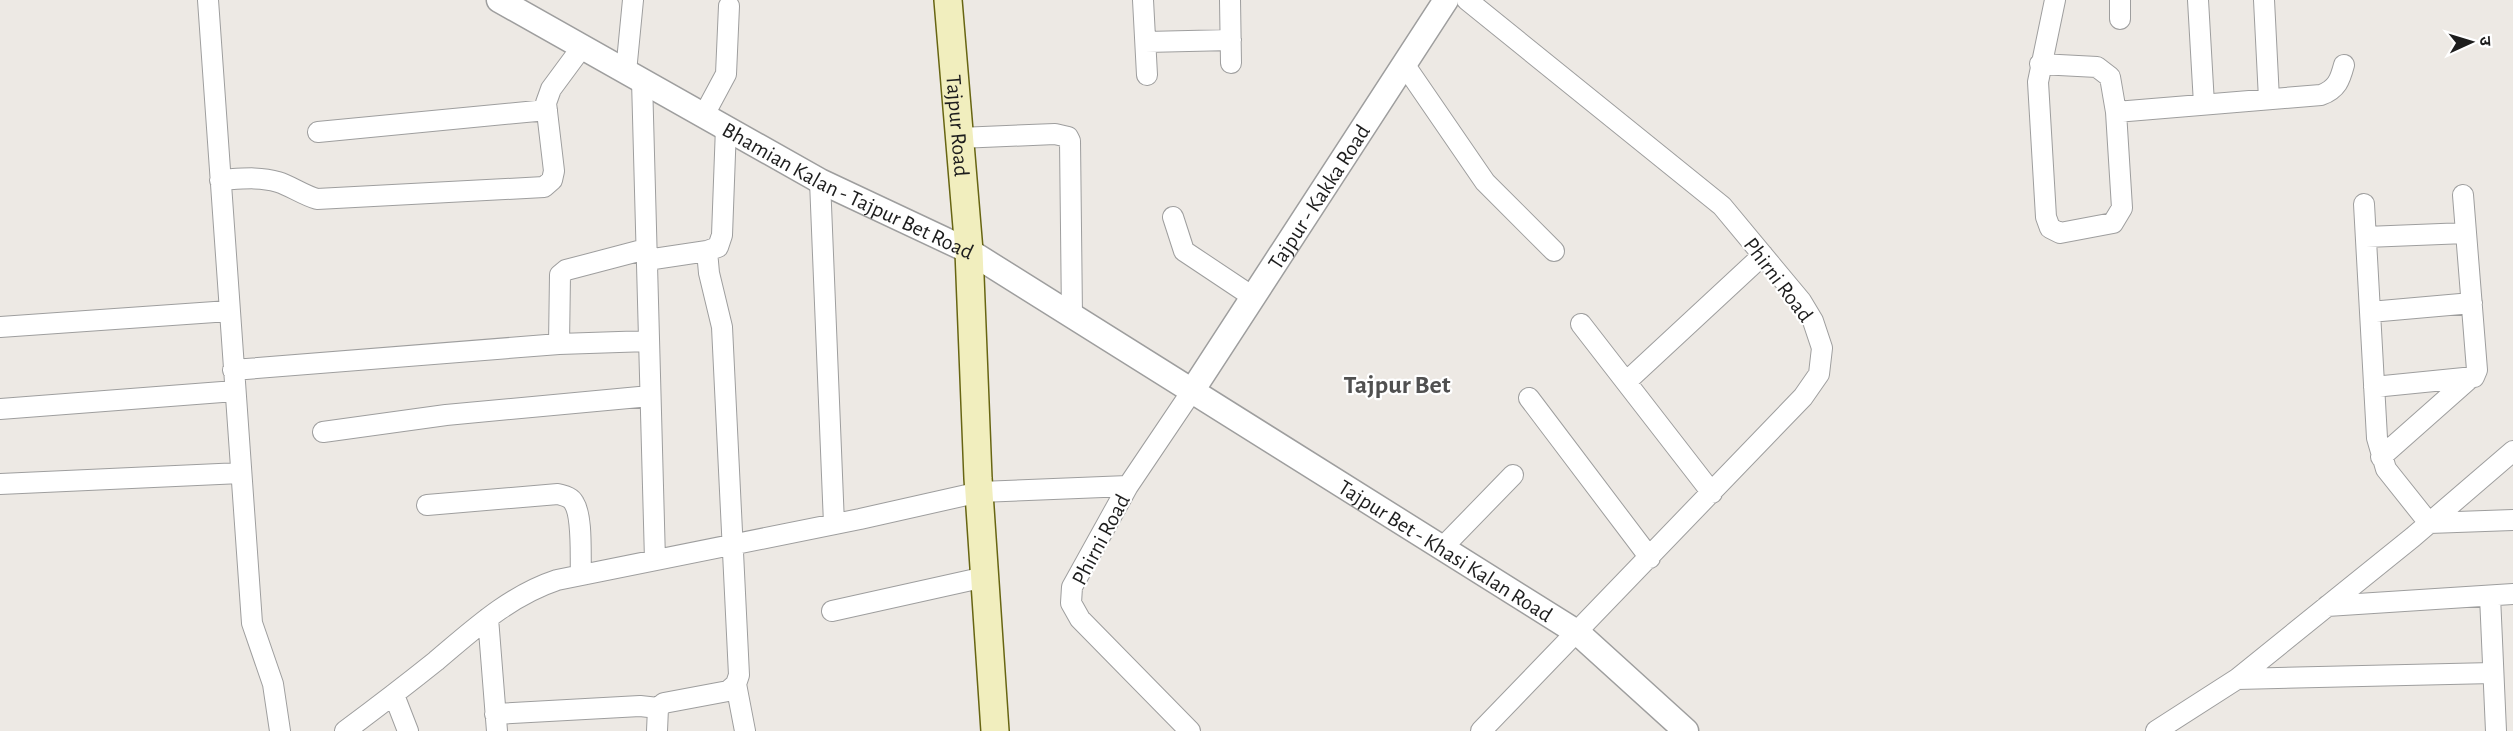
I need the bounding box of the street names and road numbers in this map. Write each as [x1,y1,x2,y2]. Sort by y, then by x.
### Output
street label: Tajpur Road [942,74,973,177]
street label: Bhamian Kalan - Tajpur Bet Road [719,118,977,264]
street label: Tajpur - Kakka Road [1264,121,1374,273]
street label: Phirni Road [1740,233,1817,326]
street label: Tajpur Bet - Khasi Kalan Road [1334,476,1556,626]
street label: Phirni Road [1068,490,1134,589]

